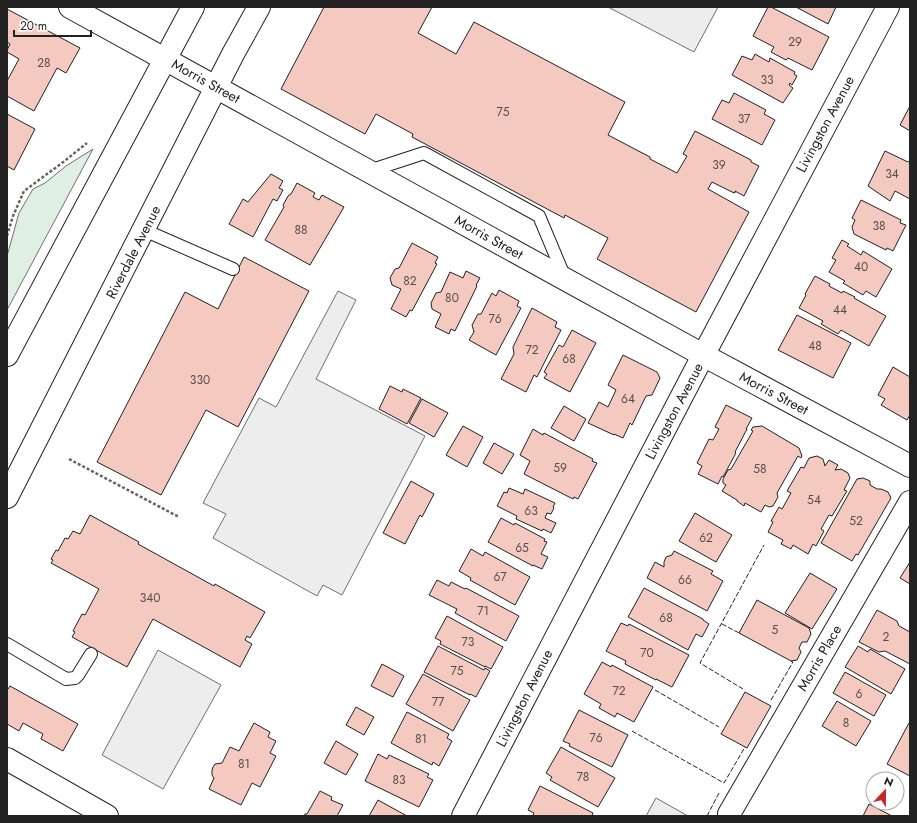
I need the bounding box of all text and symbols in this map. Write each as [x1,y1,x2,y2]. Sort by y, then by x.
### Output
scale bar [14,12,91,38]
text: 20 m [20,17,47,35]
house number: 29 [788,33,802,51]
house number: 28 [37,54,51,72]
street label: Morris Street [168,54,244,108]
house number: 33 [760,71,774,89]
street label: Livingston Avenue [791,72,859,176]
house number: 75 [496,103,510,121]
house number: 37 [738,110,751,128]
house number: 39 [712,156,726,174]
house number: 34 [885,165,899,183]
street label: Riverdale Avenue [101,202,165,302]
street label: Morris Street [451,210,527,264]
house number: 38 [872,217,886,235]
house number: 88 [294,221,308,239]
house number: 40 [854,258,868,276]
house number: 82 [403,272,417,290]
house number: 80 [445,289,459,307]
house number: 44 [833,301,847,319]
house number: 76 [488,310,502,328]
house number: 48 [808,337,822,355]
house number: 72 [525,341,539,359]
house number: 68 [562,350,576,368]
street label: Livingston Avenue [640,359,708,463]
street label: Morris Street [736,366,813,420]
house number: 330 [190,371,210,389]
house number: 64 [621,390,635,408]
house number: 59 [553,459,567,477]
house number: 58 [753,460,767,478]
house number: 54 [807,491,821,509]
house number: 63 [524,502,538,520]
house number: 52 [849,512,863,530]
house number: 62 [699,529,713,547]
house number: 65 [515,539,529,557]
house number: 67 [493,568,507,586]
house number: 66 [678,571,692,589]
house number: 340 [140,589,160,607]
house number: 71 [477,602,489,620]
house number: 68 [659,609,673,627]
house number: 5 [772,621,779,639]
street label: Morris Place [792,621,846,695]
house number: 2 [883,628,890,646]
house number: 73 [462,633,475,651]
house number: 70 [640,644,654,662]
street label: Livingston Avenue [491,646,557,750]
house number: 75 [450,662,464,680]
house number: 72 [612,682,626,700]
house number: 6 [856,685,863,703]
house number: 77 [432,693,445,711]
house number: 8 [843,714,849,732]
house number: 76 [589,729,603,747]
house number: 81 [415,730,427,748]
house number: 81 [238,755,250,773]
house number: 78 [577,768,589,786]
house number: 83 [392,771,406,789]
north arrow [865,771,905,811]
text: N [882,773,896,791]

